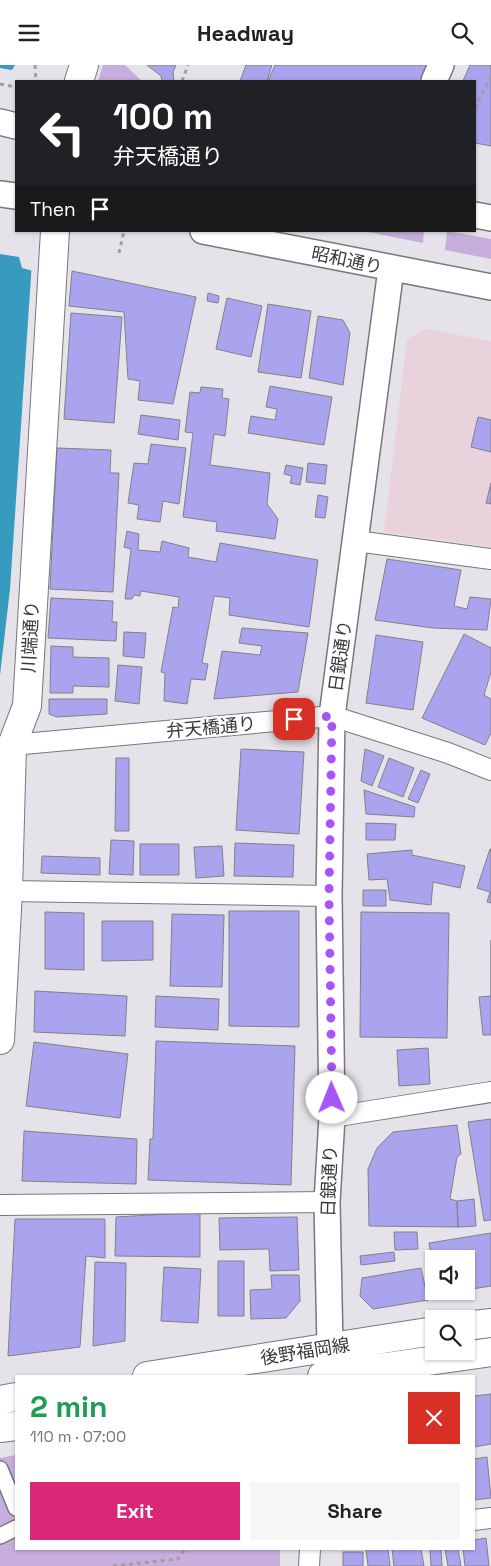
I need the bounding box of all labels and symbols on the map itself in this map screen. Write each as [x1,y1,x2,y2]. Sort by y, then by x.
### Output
street label: 昭和通り [309,241,385,279]
street label: 川端通り [17,600,43,674]
street label: 日銀通り [324,619,356,693]
pin [273,698,315,740]
street label: 弁天橋通り [165,712,257,742]
position arrow [305,1071,357,1123]
street label: 日銀通り [316,1145,342,1217]
street label: 後野福岡線 [259,1333,351,1369]

